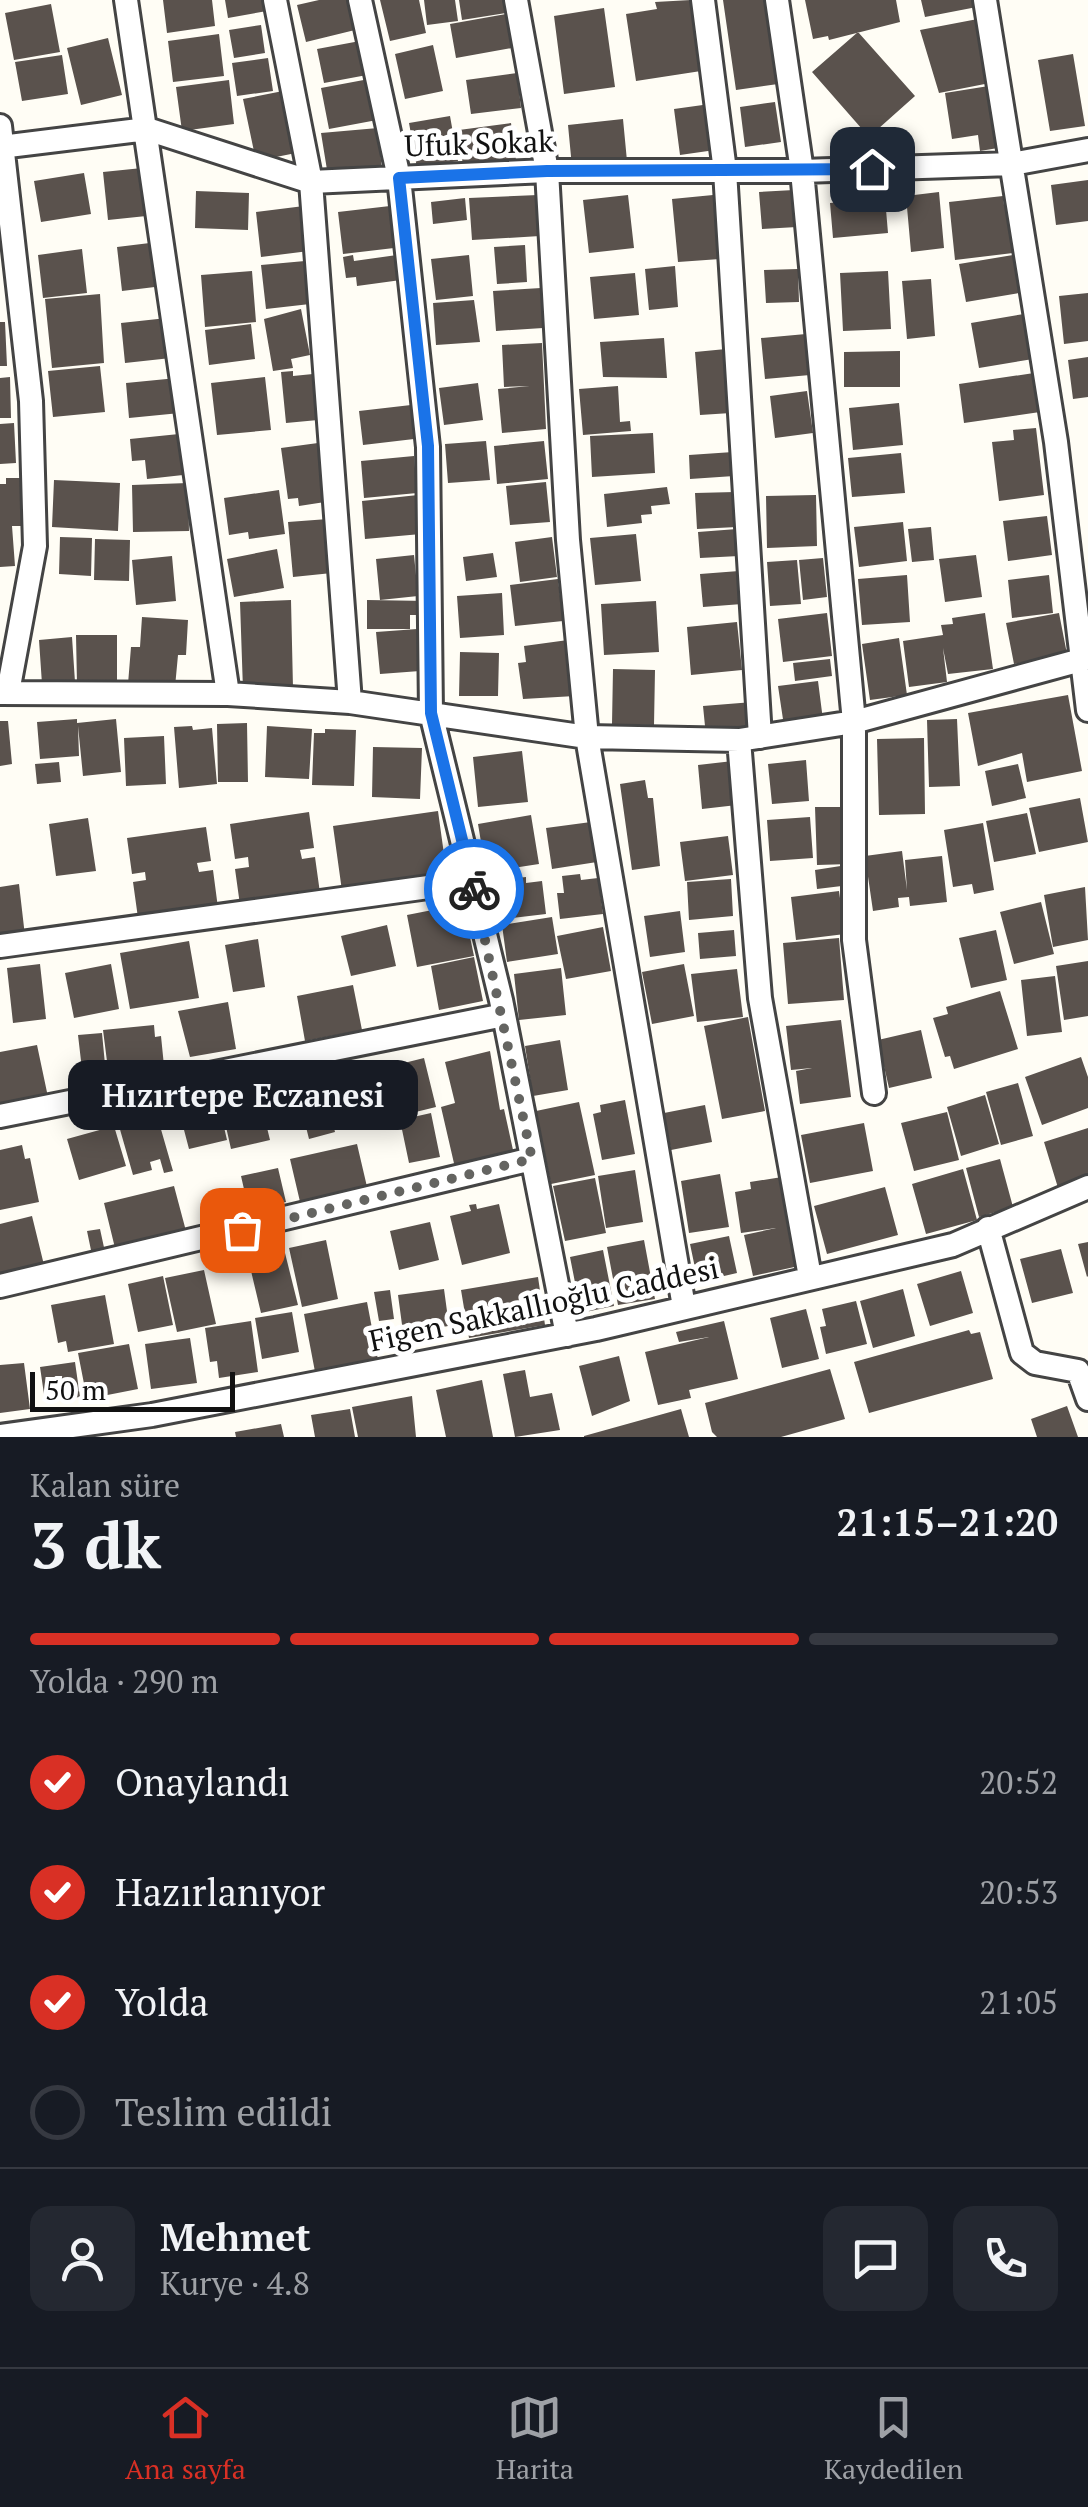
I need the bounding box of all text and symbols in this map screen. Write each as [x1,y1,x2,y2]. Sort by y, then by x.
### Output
street label: Ufuk Sokak [404,120,555,166]
pin [830,127,915,212]
icon: home [845,142,900,197]
courier [424,839,524,939]
icon: bike [447,862,502,917]
callout: Hızırtepe Eczanesi [67,1060,417,1130]
text: Hızırtepe Eczanesi [102,1074,384,1116]
pin [200,1188,285,1273]
icon: bag [215,1203,270,1258]
street label: Figen Sakkallıoğlu Caddesi [365,1247,722,1361]
scale bar [30,1367,235,1412]
text: 50 m [45,1371,106,1408]
text: Kalan süre [30,1464,180,1506]
text: 21:15–21:20 [836,1497,1058,1547]
text: 3 dk [30,1500,161,1587]
text: Yolda · 290 m [30,1660,219,1702]
icon: check [30,1755,85,1810]
text: Onaylandı [115,1757,290,1807]
text: 20:52 [979,1761,1058,1803]
icon: check [30,1865,85,1920]
text: Hazırlanıyor [115,1867,325,1917]
text: 20:53 [979,1871,1058,1913]
icon: check [30,1975,85,2030]
text: Yolda [115,1977,209,2027]
text: 21:05 [979,1981,1058,2023]
text: Teslim edildi [115,2087,332,2137]
button: person [30,2206,135,2311]
button: chat [823,2206,928,2311]
button: phone [953,2206,1058,2311]
text: Mehmet [160,2212,311,2262]
text: Kurye · 4.8 [160,2262,310,2304]
tab: Ana sayfa [125,2390,246,2487]
tab: Harita [496,2390,574,2487]
tab: Kaydedilen [824,2390,963,2487]

